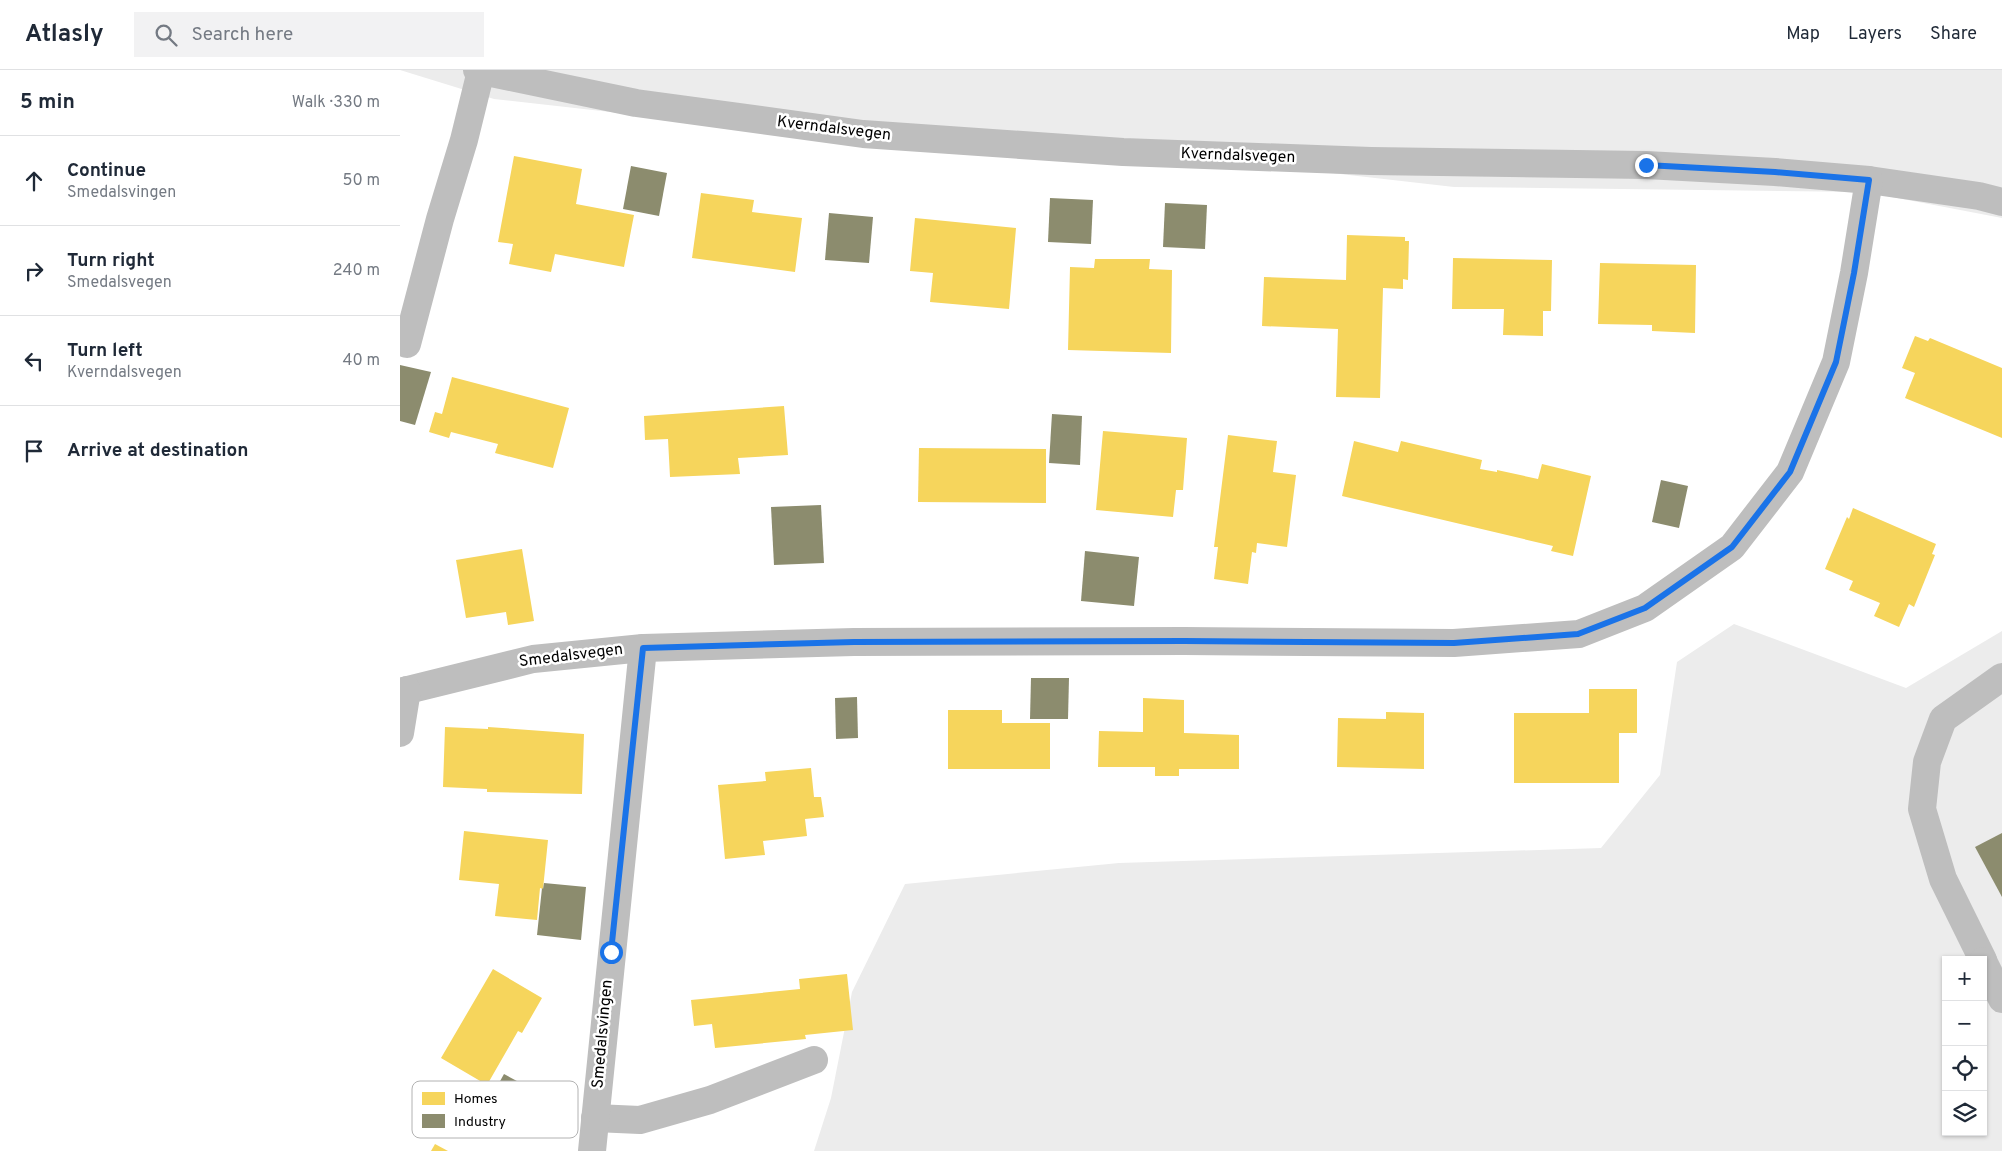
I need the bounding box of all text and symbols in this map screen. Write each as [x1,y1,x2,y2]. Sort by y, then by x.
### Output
search box [134,12,484,57]
text: Atlasly [25,20,104,50]
icon: search [152,21,180,49]
text: Search here [192,23,293,47]
text: Map [1786,23,1820,46]
text: Layers [1848,23,1902,46]
text: Share [1930,23,1977,46]
text: 5 min [20,89,75,116]
text: Walk · 330 m [292,93,380,113]
street label: Kverndalsvegen [776,112,892,146]
street label: Kverndalsvegen [1180,144,1296,168]
route end [1635,154,1658,177]
text: Continue [67,159,146,183]
icon: ahead [20,167,48,195]
text: 50 m [343,171,380,191]
text: Smedalsvingen [67,183,176,203]
text: Turn right [67,249,155,273]
icon: right [20,257,48,285]
text: 240 m [333,261,380,281]
text: Smedalsvegen [67,273,172,293]
text: Turn left [67,339,143,363]
icon: left [20,347,48,375]
text: 40 m [342,351,380,371]
text: Kverndalsvegen [67,363,182,383]
icon: arrive [20,437,48,465]
text: Arrive at destination [67,439,248,463]
street label: Smedalsvegen [518,640,624,672]
route start [600,941,623,964]
map controls [1942,956,1987,1136]
button: + [1942,956,1987,1001]
street label: Smedalsvingen [588,979,618,1089]
button: − [1942,1001,1987,1046]
button: locate [1942,1046,1987,1091]
legend [412,1081,578,1138]
text: Homes [454,1091,498,1108]
button: layers [1942,1091,1987,1136]
text: Industry [454,1114,506,1131]

